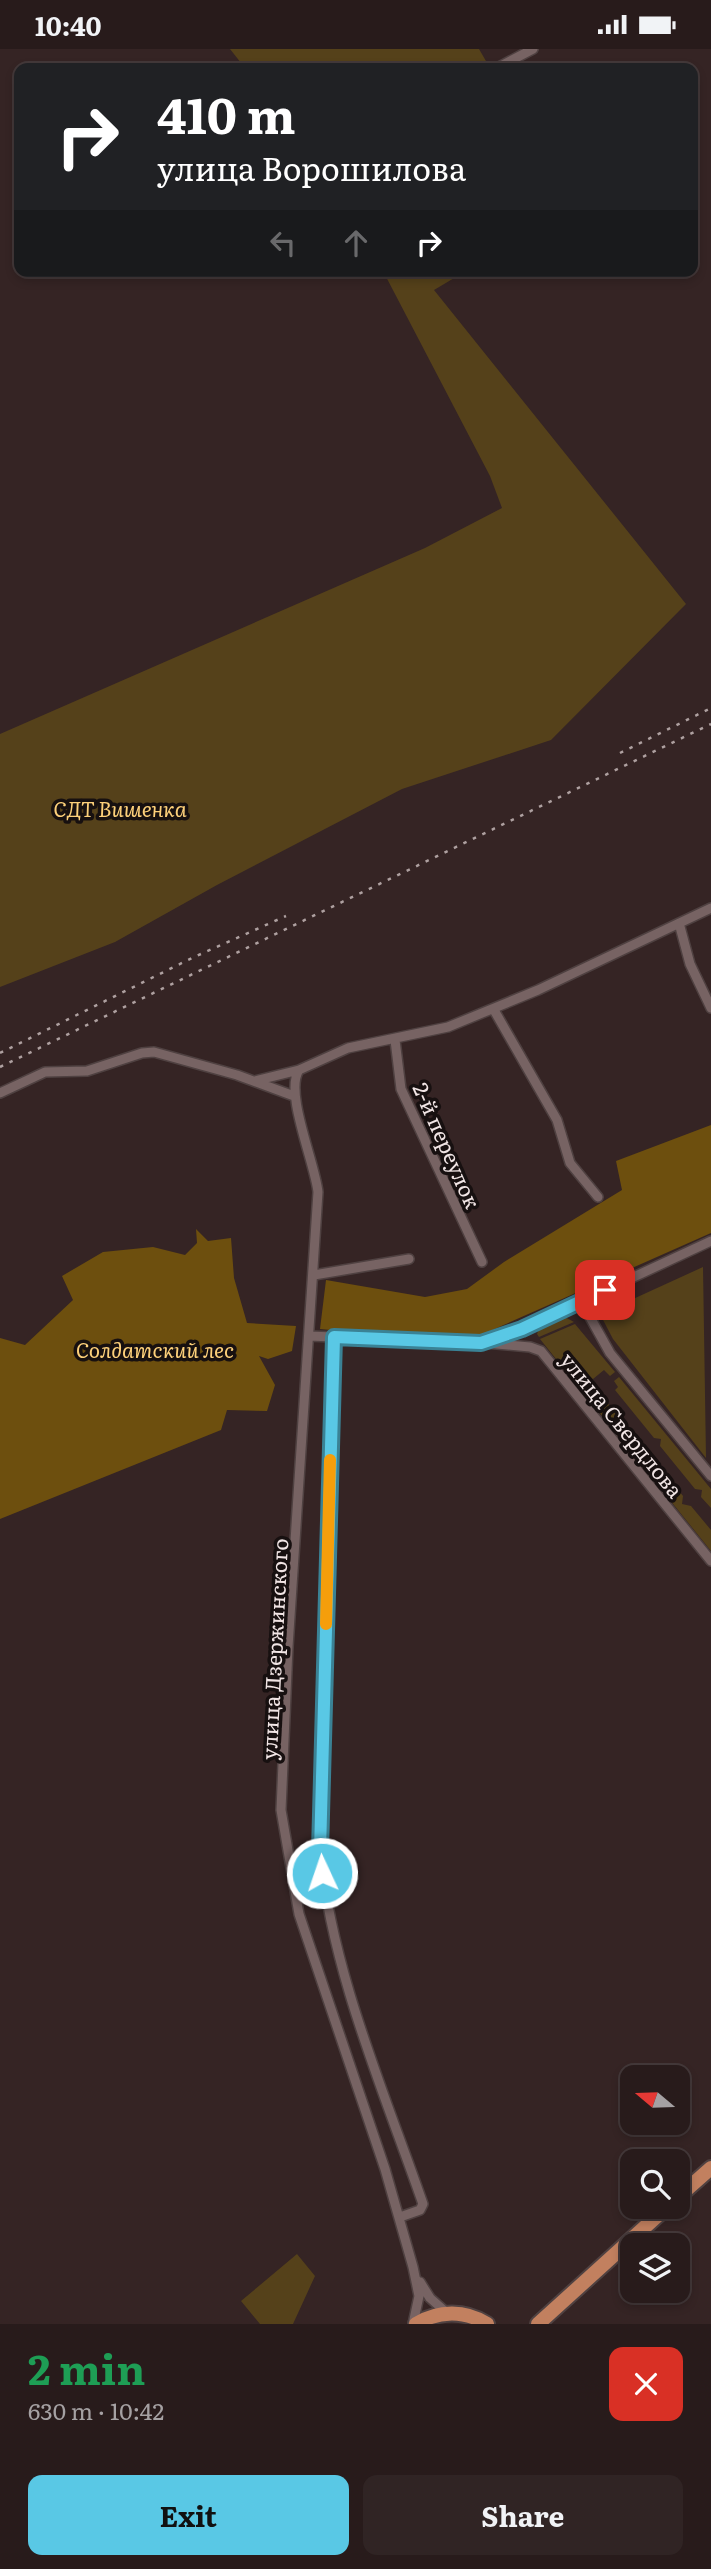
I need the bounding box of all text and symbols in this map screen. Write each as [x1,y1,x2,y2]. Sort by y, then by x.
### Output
text: 10:40 [35,5,102,44]
text: 410 m [157,76,296,149]
icon: right [42,91,133,182]
text: улица Ворошилова [157,143,466,191]
icon: left [264,224,302,262]
icon: ahead [337,224,375,262]
icon: right [410,224,448,262]
park label: СДТ Вишенка [53,792,187,823]
street label: 2-й переулок [406,1077,490,1213]
pin [575,1260,635,1320]
icon: arrive [586,1271,624,1309]
park label: Солдатский лес [76,1333,234,1364]
street label: улица Свердлова [554,1344,692,1504]
street label: улица Дзержинского [252,1537,294,1761]
position arrow [285,1836,359,1910]
north arrow [620,2065,690,2135]
map controls [620,2065,690,2303]
button: search [620,2149,690,2219]
button: layers [620,2233,690,2303]
text: 2 min [28,2336,145,2398]
button: close [609,2347,683,2421]
text: 630 m · 10:42 [28,2393,164,2427]
button: Exit [28,2475,349,2555]
button: Share [363,2475,683,2555]

